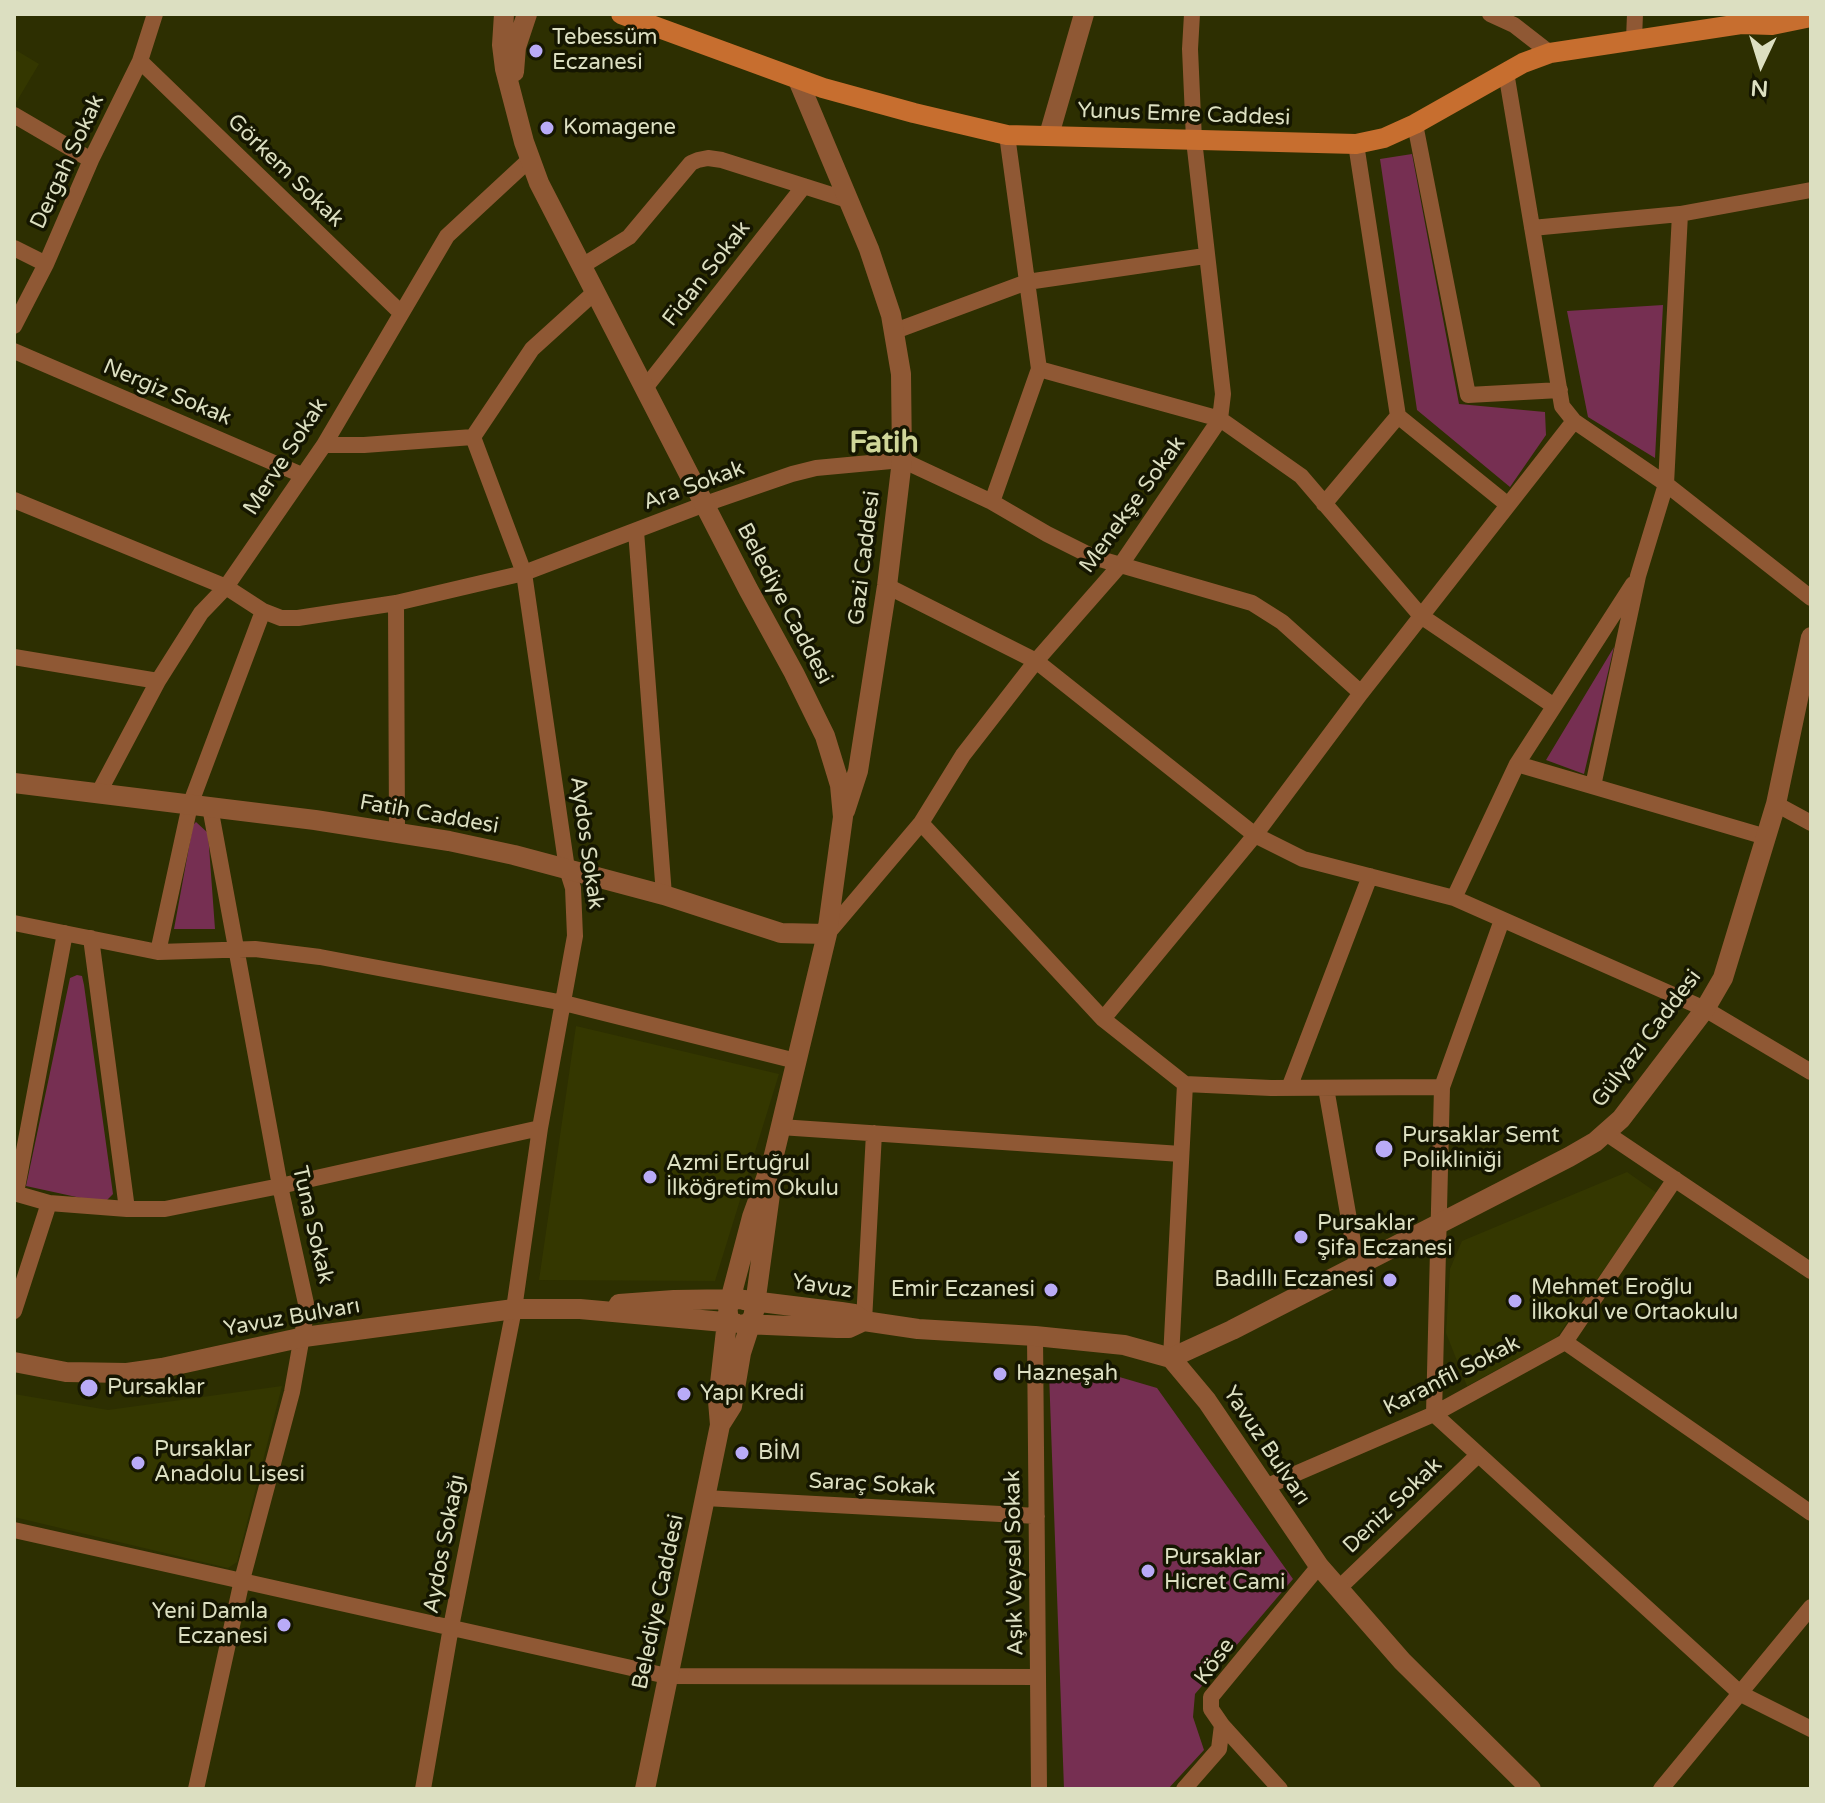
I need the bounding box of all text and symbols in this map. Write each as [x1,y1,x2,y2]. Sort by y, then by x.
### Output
north arrow [1721,24,1801,104]
place label: Tebessüm Eczanesi [552,25,657,76]
marker: Tebessüm Eczanesi [527,42,545,60]
text: N [1750,74,1769,102]
street label: Dergah Sokak [25,91,111,233]
street label: Yunus Emre Caddesi [1077,98,1291,132]
street label: Görkem Sokak [221,109,349,233]
place label: Komagene [563,115,676,141]
marker: Komagene [538,119,556,137]
street label: Fidan Sokak [657,216,757,332]
street label: Nergiz Sokak [99,354,235,432]
street label: Merve Sokak [238,393,334,521]
district label: Fatih [849,426,919,462]
street label: Menekşe Sokak [1074,431,1192,579]
street label: Ara Sokak [640,455,748,517]
street label: Gazi Caddesi [844,489,886,627]
street label: Belediye Caddesi [730,519,838,689]
street label: Aydos Sokak [564,775,608,911]
street label: Fatih Caddesi [357,790,501,840]
street label: Gülyazı Caddesi [1587,965,1707,1113]
place label: Pursaklar Semt Polikliniği [1402,1123,1560,1174]
marker: Pursaklar Semt Polikliniği [1373,1138,1395,1160]
place label: Azmi Ertuğrul İlköğretim Okulu [666,1151,839,1202]
street label: Tuna Sokak [286,1164,338,1286]
marker: Azmi Ertuğrul İlköğretim Okulu [641,1168,659,1186]
place label: Pursaklar Şifa Eczanesi [1317,1211,1453,1262]
marker: Pursaklar Şifa Eczanesi [1292,1228,1310,1246]
place label: Badıllı Eczanesi [1214,1267,1374,1293]
street label: Yavuz [790,1269,854,1305]
marker: Badıllı Eczanesi [1381,1271,1399,1289]
place label: Mehmet Eroğlu İlkokul ve Ortaokulu [1531,1275,1738,1326]
place label: Emir Eczanesi [891,1277,1035,1303]
marker: Emir Eczanesi [1042,1281,1060,1299]
marker: Mehmet Eroğlu İlkokul ve Ortaokulu [1506,1292,1524,1310]
street label: Yavuz Bulvarı [222,1293,362,1343]
street label: Karanfil Sokak [1380,1330,1524,1422]
place label: Hazneşah [1016,1361,1118,1387]
marker: Hazneşah [991,1365,1009,1383]
place label: Pursaklar [107,1375,205,1401]
marker: Pursaklar [78,1377,100,1399]
place label: Yapı Kredi [700,1381,804,1407]
street label: Yavuz Bulvarı [1216,1381,1316,1511]
marker: Yapı Kredi [675,1385,693,1403]
place label: Pursaklar Anadolu Lisesi [154,1437,305,1488]
place label: BİM [758,1440,801,1466]
marker: BİM [733,1444,751,1462]
street label: Deniz Sokak [1338,1452,1448,1560]
marker: Pursaklar Anadolu Lisesi [129,1454,147,1472]
street label: Saraç Sokak [808,1468,936,1502]
street label: Aşık Veysel Sokak [1000,1470,1030,1656]
street label: Aydos Sokağı [419,1472,471,1616]
street label: Belediye Caddesi [628,1512,690,1692]
place label: Pursaklar Hicret Cami [1164,1545,1286,1596]
marker: Pursaklar Hicret Cami [1139,1562,1157,1580]
place label: Yeni Damla Eczanesi [152,1599,268,1650]
marker: Yeni Damla Eczanesi [275,1616,293,1634]
street label: Köse [1189,1634,1241,1690]

